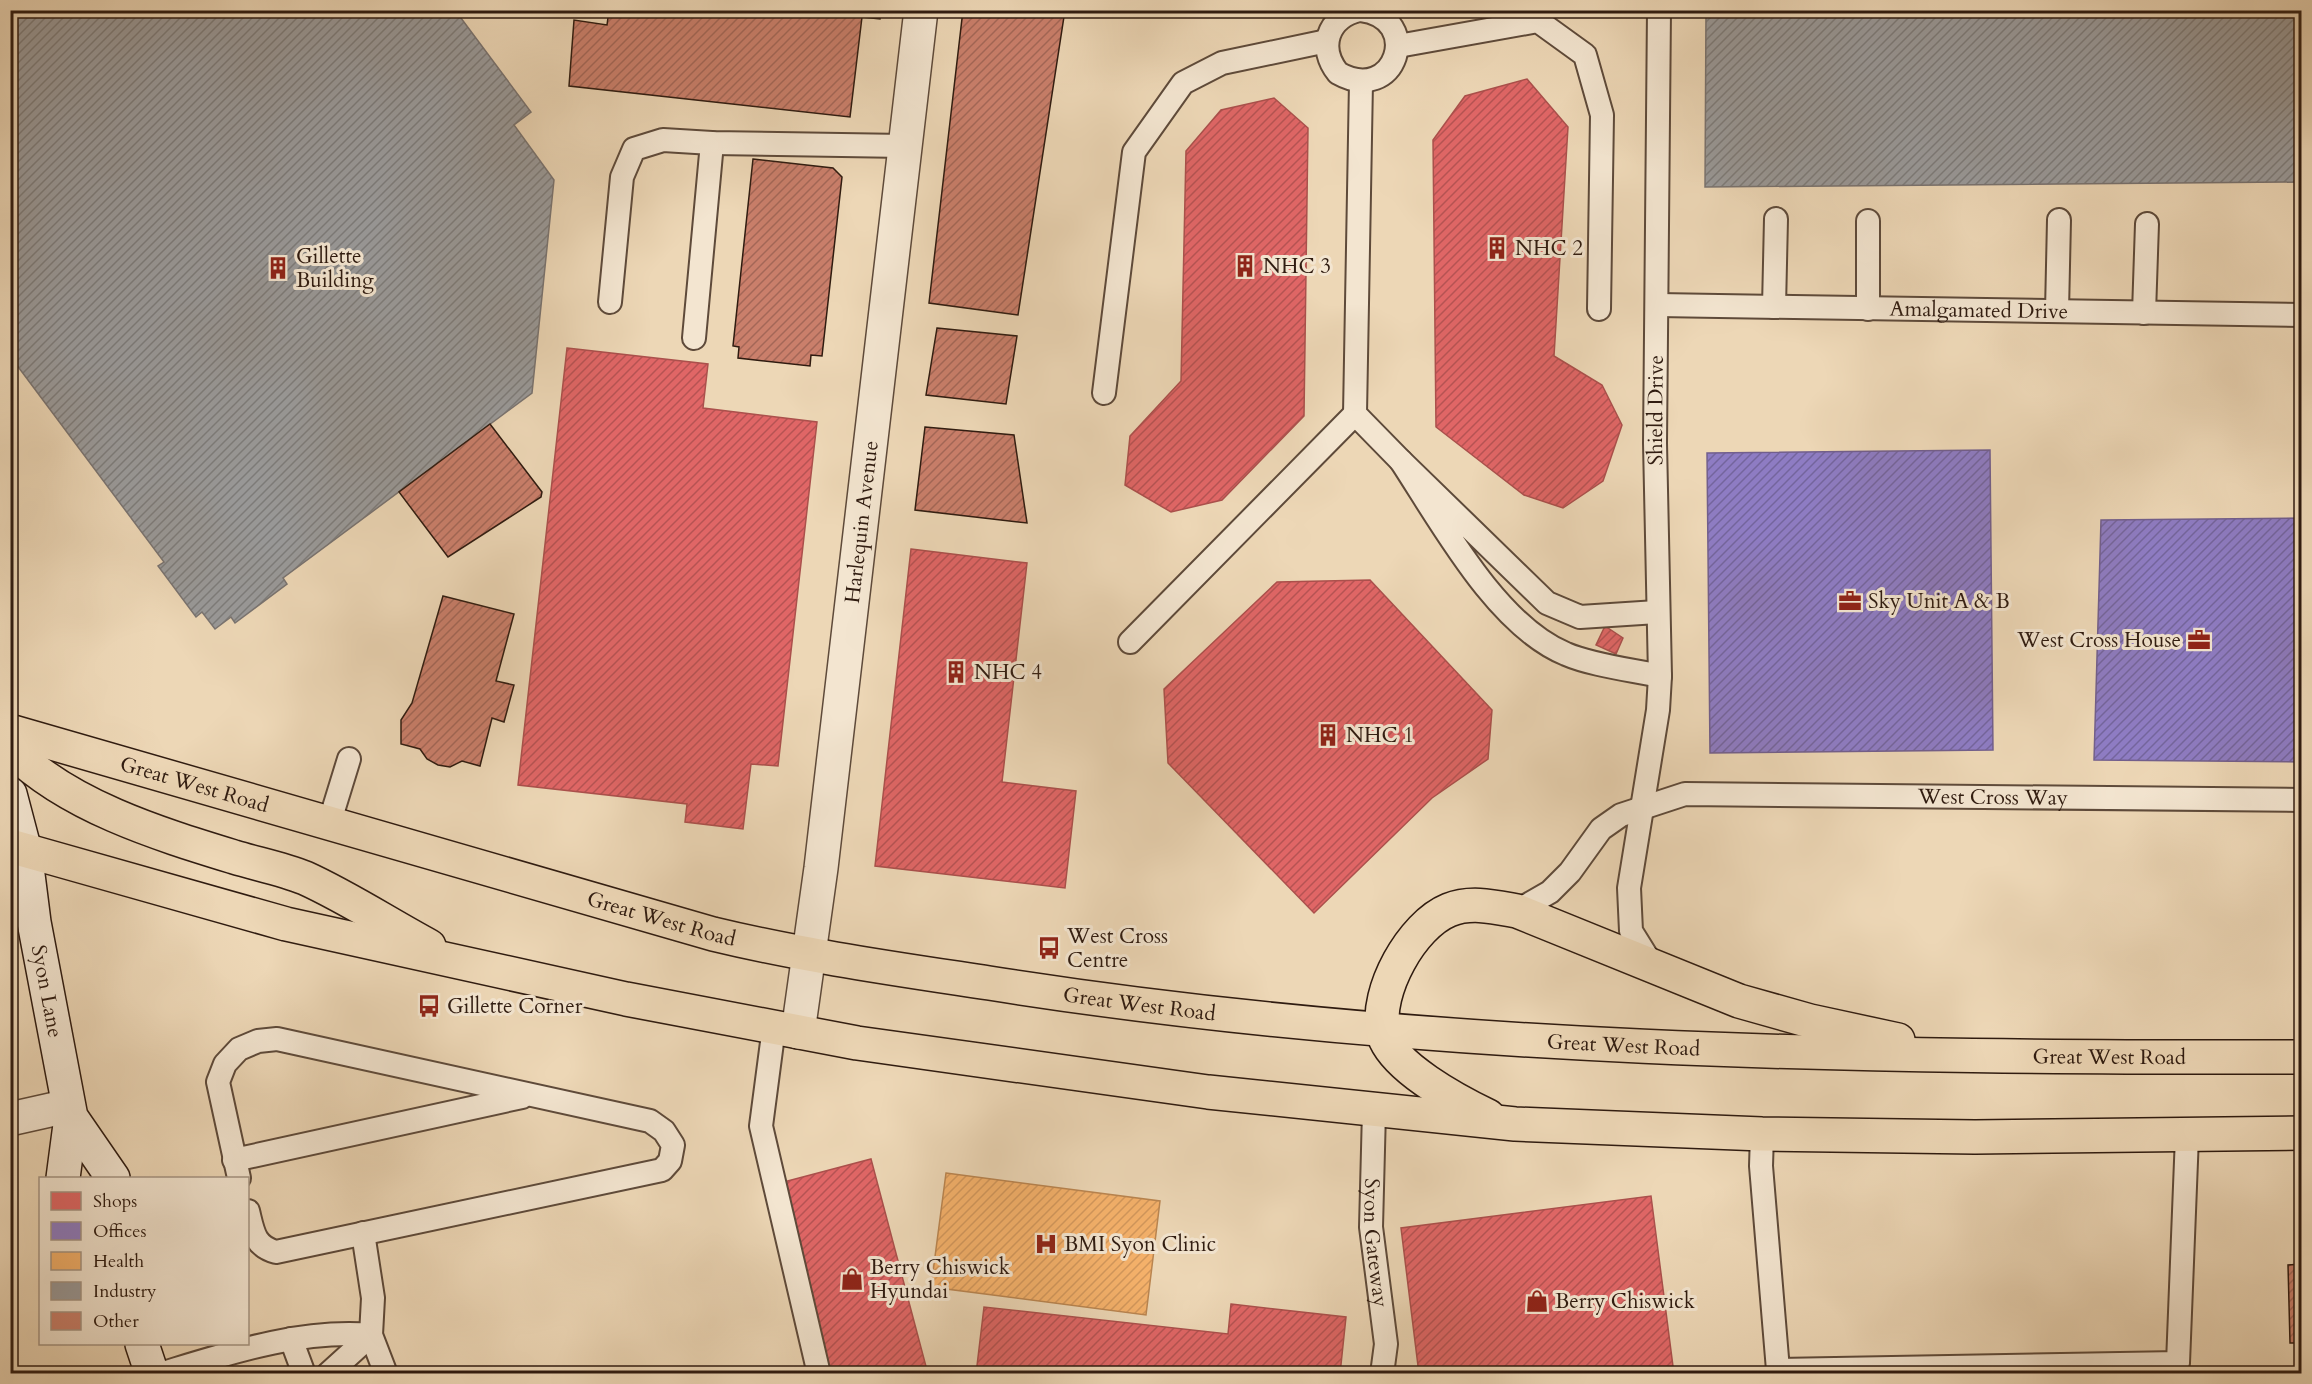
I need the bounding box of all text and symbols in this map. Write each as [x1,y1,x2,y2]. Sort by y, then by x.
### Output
place label: NHC 2 [1515,234,1583,263]
building icon: NHC 2 [1484,235,1510,261]
place label: Gillette Building [296,242,374,295]
place label: NHC 3 [1263,252,1331,281]
building icon: NHC 3 [1232,253,1258,279]
building icon: Gillette Building [265,255,291,281]
street label: Amalgamated Drive [1889,295,2069,326]
street label: Shield Drive [1641,355,1671,466]
street label: Harlequin Avenue [838,439,886,605]
place label: Sky Unit A & B [1868,587,2010,616]
office icon: Sky Unit A & B [1837,588,1863,614]
place label: West Cross House [2016,626,2181,655]
office icon: West Cross House [2186,627,2212,653]
place label: NHC 4 [974,658,1042,687]
building icon: NHC 4 [943,659,969,685]
place label: NHC 1 [1346,721,1414,750]
building icon: NHC 1 [1315,722,1341,748]
street label: Great West Road [117,750,272,820]
street label: West Cross Way [1917,782,2068,813]
street label: Great West Road [584,884,739,954]
place label: West Cross Centre [1066,922,1168,975]
bus stop icon: West Cross Centre [1036,935,1062,961]
street label: Syon Lane [24,943,70,1040]
street label: Great West Road [1061,980,1217,1028]
place label: Gillette Corner [447,992,583,1021]
bus stop icon: Gillette Corner [416,993,442,1019]
street label: Great West Road [1546,1027,1701,1064]
street label: Great West Road [2032,1042,2186,1072]
legend [39,1177,249,1345]
street label: Syon Gateway [1356,1178,1395,1309]
text: Shops [93,1189,137,1214]
text: Offices [93,1219,147,1244]
place label: BMI Syon Clinic [1064,1230,1216,1259]
hospital icon: BMI Syon Clinic [1033,1231,1059,1257]
text: Health [93,1249,144,1274]
place label: Berry Chiswick Hyundai [870,1253,1011,1306]
shop icon: Berry Chiswick Hyundai [839,1266,865,1292]
text: Industry [93,1279,157,1304]
place label: Berry Chiswick [1555,1287,1696,1316]
shop icon: Berry Chiswick [1524,1288,1550,1314]
text: Other [93,1309,139,1334]

